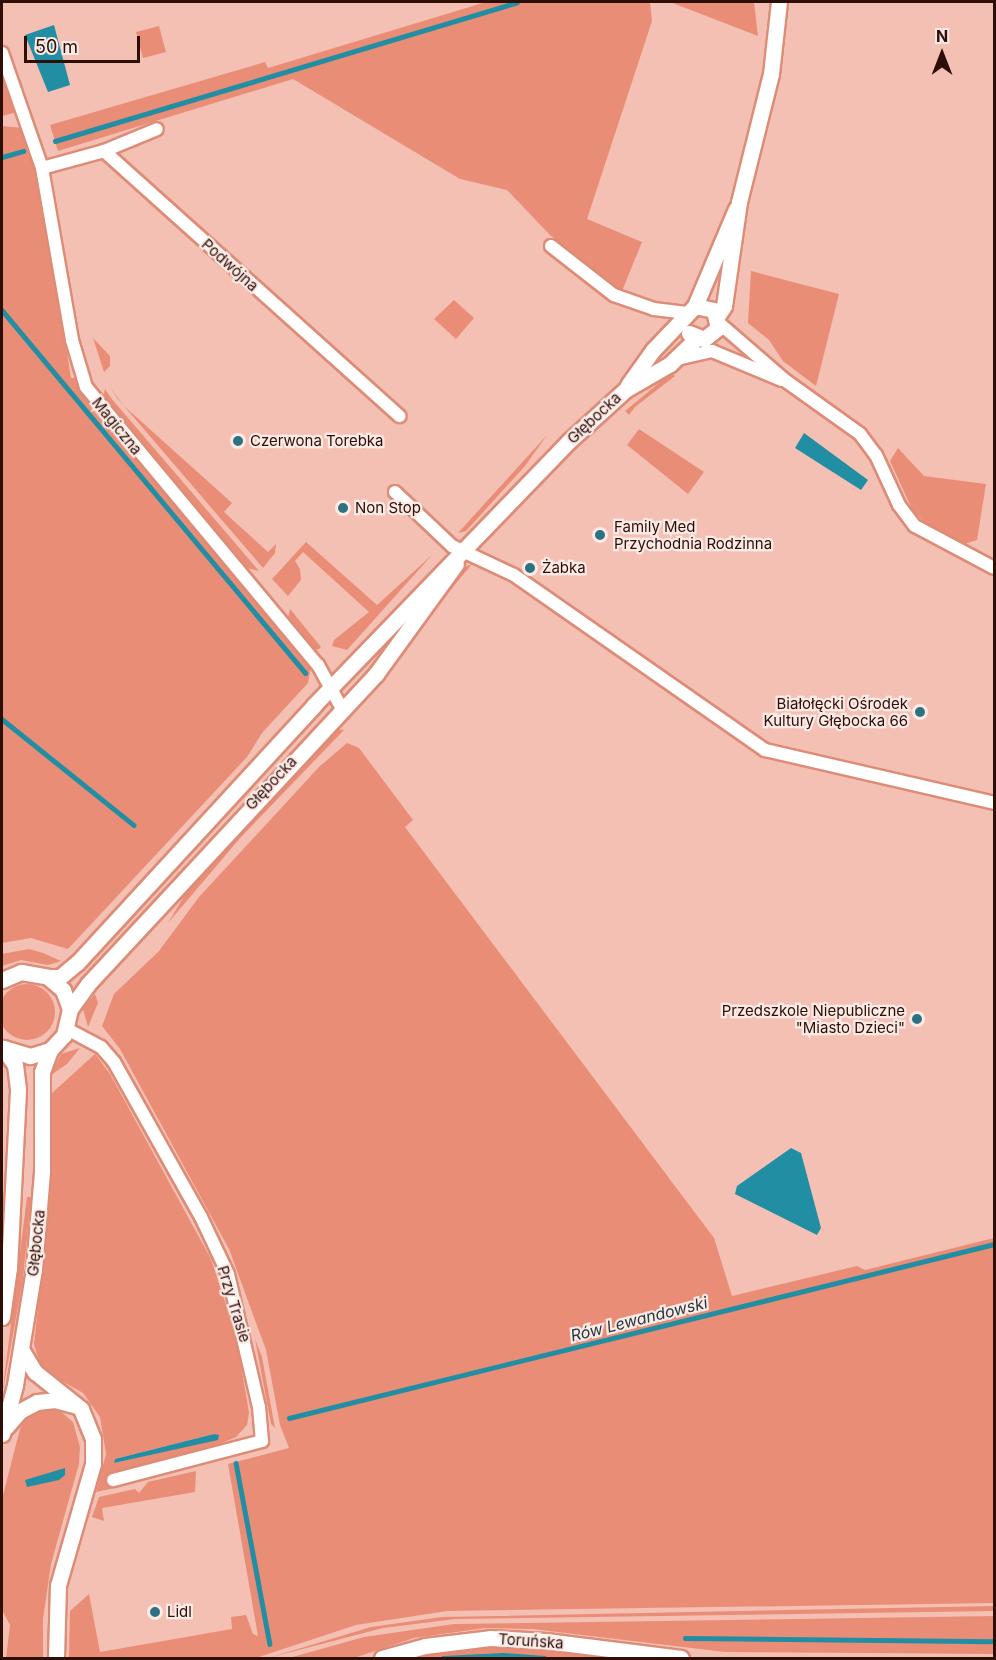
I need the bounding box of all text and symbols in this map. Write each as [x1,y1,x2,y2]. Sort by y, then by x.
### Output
scale bar [27,24,142,62]
north arrow [912,24,972,84]
text: N [936,26,948,46]
text: 50 m [35,36,78,57]
street label: Podwójna [198,235,262,295]
street label: Głębocka [563,389,625,447]
street label: Magiczna [88,394,146,458]
place label: Czerwona Torebka [250,432,384,450]
marker: Czerwona Torebka [231,434,245,448]
place label: Non Stop [355,499,421,517]
marker: Non Stop [336,501,350,515]
place label: Family Med Przychodnia Rodzinna [614,517,772,552]
marker: Family Med Przychodnia Rodzinna [591,526,609,544]
place label: Żabka [542,559,586,577]
marker: Żabka [523,561,537,575]
place label: Białołęcki Ośrodek Kultury Głębocka 66 [764,694,908,729]
marker: Białołęcki Ośrodek Kultury Głębocka 66 [913,705,927,719]
street label: Głębocka [242,752,300,814]
place label: Przedszkole Niepubliczne "Miasto Dzieci" [722,1001,905,1036]
marker: Przedszkole Niepubliczne "Miasto Dzieci" [910,1012,924,1026]
street label: Głębocka [24,1209,48,1277]
street label: Przy Trasie [214,1263,254,1345]
water label: Rów Lewandowski [569,1293,709,1345]
place label: Lidl [167,1603,192,1621]
marker: Lidl [148,1605,162,1619]
street label: Toruńska [498,1630,564,1652]

